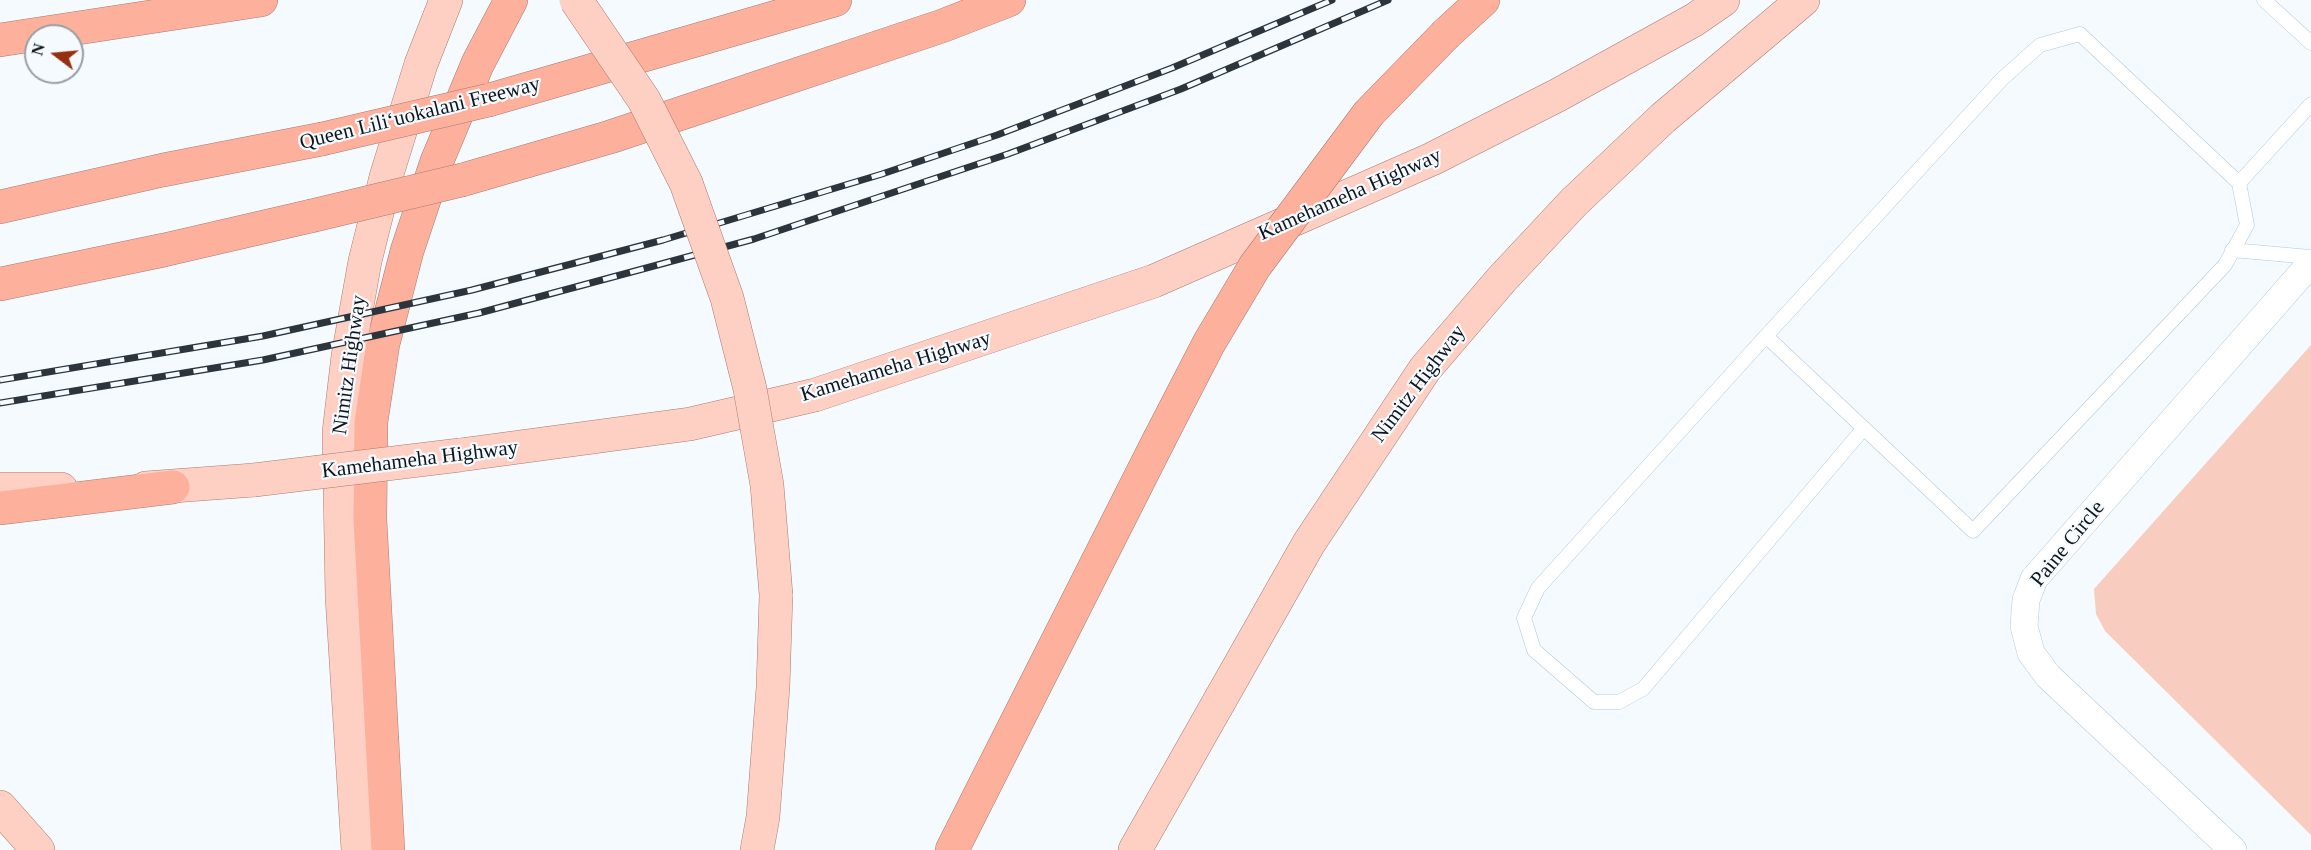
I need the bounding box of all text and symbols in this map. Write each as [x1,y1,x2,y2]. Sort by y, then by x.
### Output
north arrow [24,24,84,84]
text: N [28,42,48,57]
street label: Queen Liliʻuokalani Freeway [297,72,543,156]
street label: Kamehameha Highway [1255,143,1445,247]
street label: Nimitz Highway [328,294,372,436]
street label: Nimitz Highway [1367,320,1471,448]
street label: Kamehameha Highway [798,326,994,408]
street label: Kamehameha Highway [320,435,520,485]
street label: Paine Circle [2026,496,2110,592]

